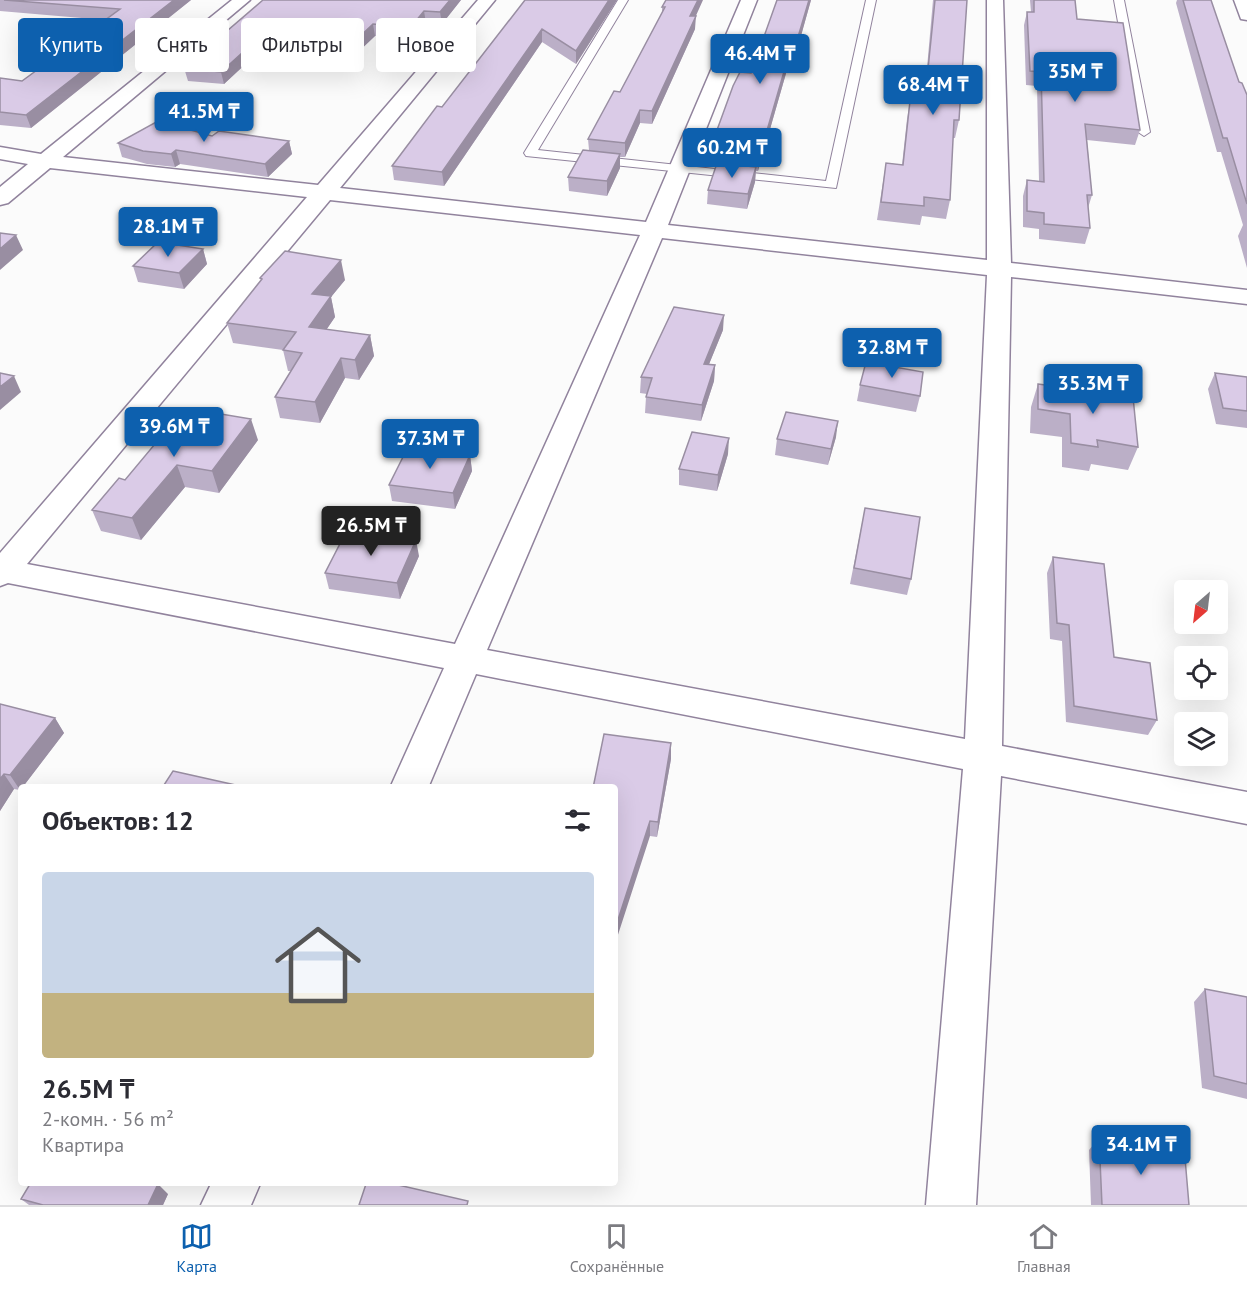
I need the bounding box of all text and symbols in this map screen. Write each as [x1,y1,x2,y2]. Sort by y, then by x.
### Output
chip: Купить [18,18,123,72]
chip: Снять [135,18,229,72]
chip: Фильтры [241,18,364,72]
chip: Новое [376,18,476,72]
pin: 46.4M ₸ [705,34,815,85]
text: 46.4M ₸ [725,40,795,66]
pin: 35M ₸ [1033,52,1117,103]
text: 35M ₸ [1048,58,1102,84]
pin: 68.4M ₸ [878,65,988,116]
text: 68.4M ₸ [898,71,968,97]
pin: 41.5M ₸ [149,92,259,143]
text: 41.5M ₸ [169,98,239,124]
pin: 60.2M ₸ [677,128,787,179]
text: 60.2M ₸ [697,134,767,160]
pin: 28.1M ₸ [113,207,223,258]
text: 28.1M ₸ [133,213,203,239]
pin: 32.8M ₸ [837,328,947,379]
text: 32.8M ₸ [857,334,927,360]
pin: 35.3M ₸ [1038,364,1148,415]
text: 35.3M ₸ [1058,370,1128,396]
pin: 39.6M ₸ [119,407,229,458]
text: 39.6M ₸ [139,413,209,439]
pin: 37.3M ₸ [375,419,485,470]
text: 37.3M ₸ [396,425,464,451]
pin: 26.5M ₸ [316,506,426,557]
text: 26.5M ₸ [336,512,406,538]
north arrow [1174,580,1228,634]
map controls [1174,580,1228,766]
button: locate [1174,646,1228,700]
button: layers [1174,712,1228,766]
text: Объектов: 12 [42,804,194,837]
icon: filters [561,804,594,837]
icon: home [264,911,372,1019]
text: 26.5M ₸ [42,1072,134,1105]
text: 2-комн. · 56 m² [42,1106,174,1132]
pin: 34.1M ₸ [1086,1125,1196,1176]
text: 34.1M ₸ [1106,1131,1176,1157]
text: Квартира [42,1132,124,1158]
tab: Карта [176,1220,217,1276]
tab: Сохранённые [570,1220,664,1276]
tab: Главная [1017,1220,1071,1276]

